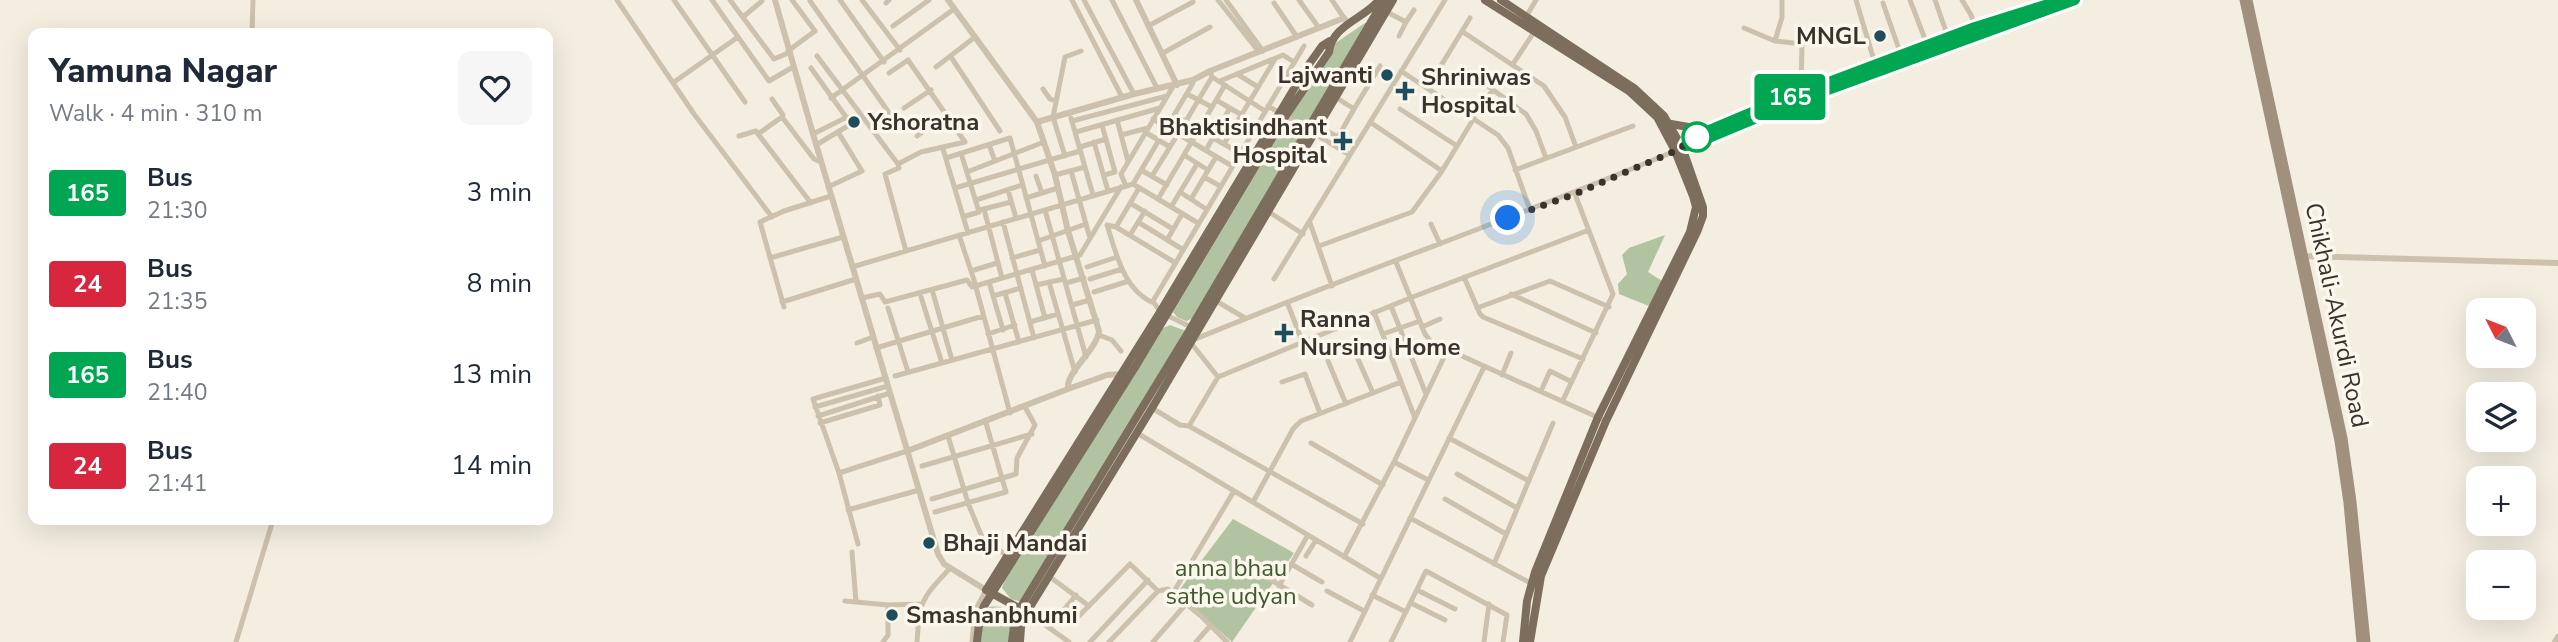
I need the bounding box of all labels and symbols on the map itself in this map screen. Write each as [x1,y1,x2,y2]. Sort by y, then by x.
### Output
place label: MNGL [1796,20,1867,52]
marker: MNGL [1872,28,1888,44]
place label: Lajwanti [1277,59,1373,91]
place label: Shriniwas Hospital [1421,61,1531,121]
marker: Lajwanti [1379,67,1395,83]
line badge: 165 [1750,74,1830,120]
marker: Shriniwas Hospital [1395,81,1415,101]
place label: Yshoratna [867,106,979,138]
place label: Bhaktisindhant Hospital [1159,111,1328,171]
marker: Yshoratna [846,114,862,130]
unlabelled marker [1682,122,1712,152]
marker: Bhaktisindhant Hospital [1333,131,1353,151]
your location [1490,200,1525,235]
street label: Chikhali-Akurdi Road [2298,200,2376,430]
north arrow [2466,298,2536,368]
place label: Ranna Nursing Home [1300,303,1460,363]
marker: Ranna Nursing Home [1274,323,1294,343]
place label: Bhaji Mandai [943,527,1087,559]
marker: Bhaji Mandai [921,535,937,551]
park label: anna bhau sathe udyan [1165,552,1297,612]
place label: Smashanbhumi [906,599,1078,631]
marker: Smashanbhumi [884,607,900,623]

